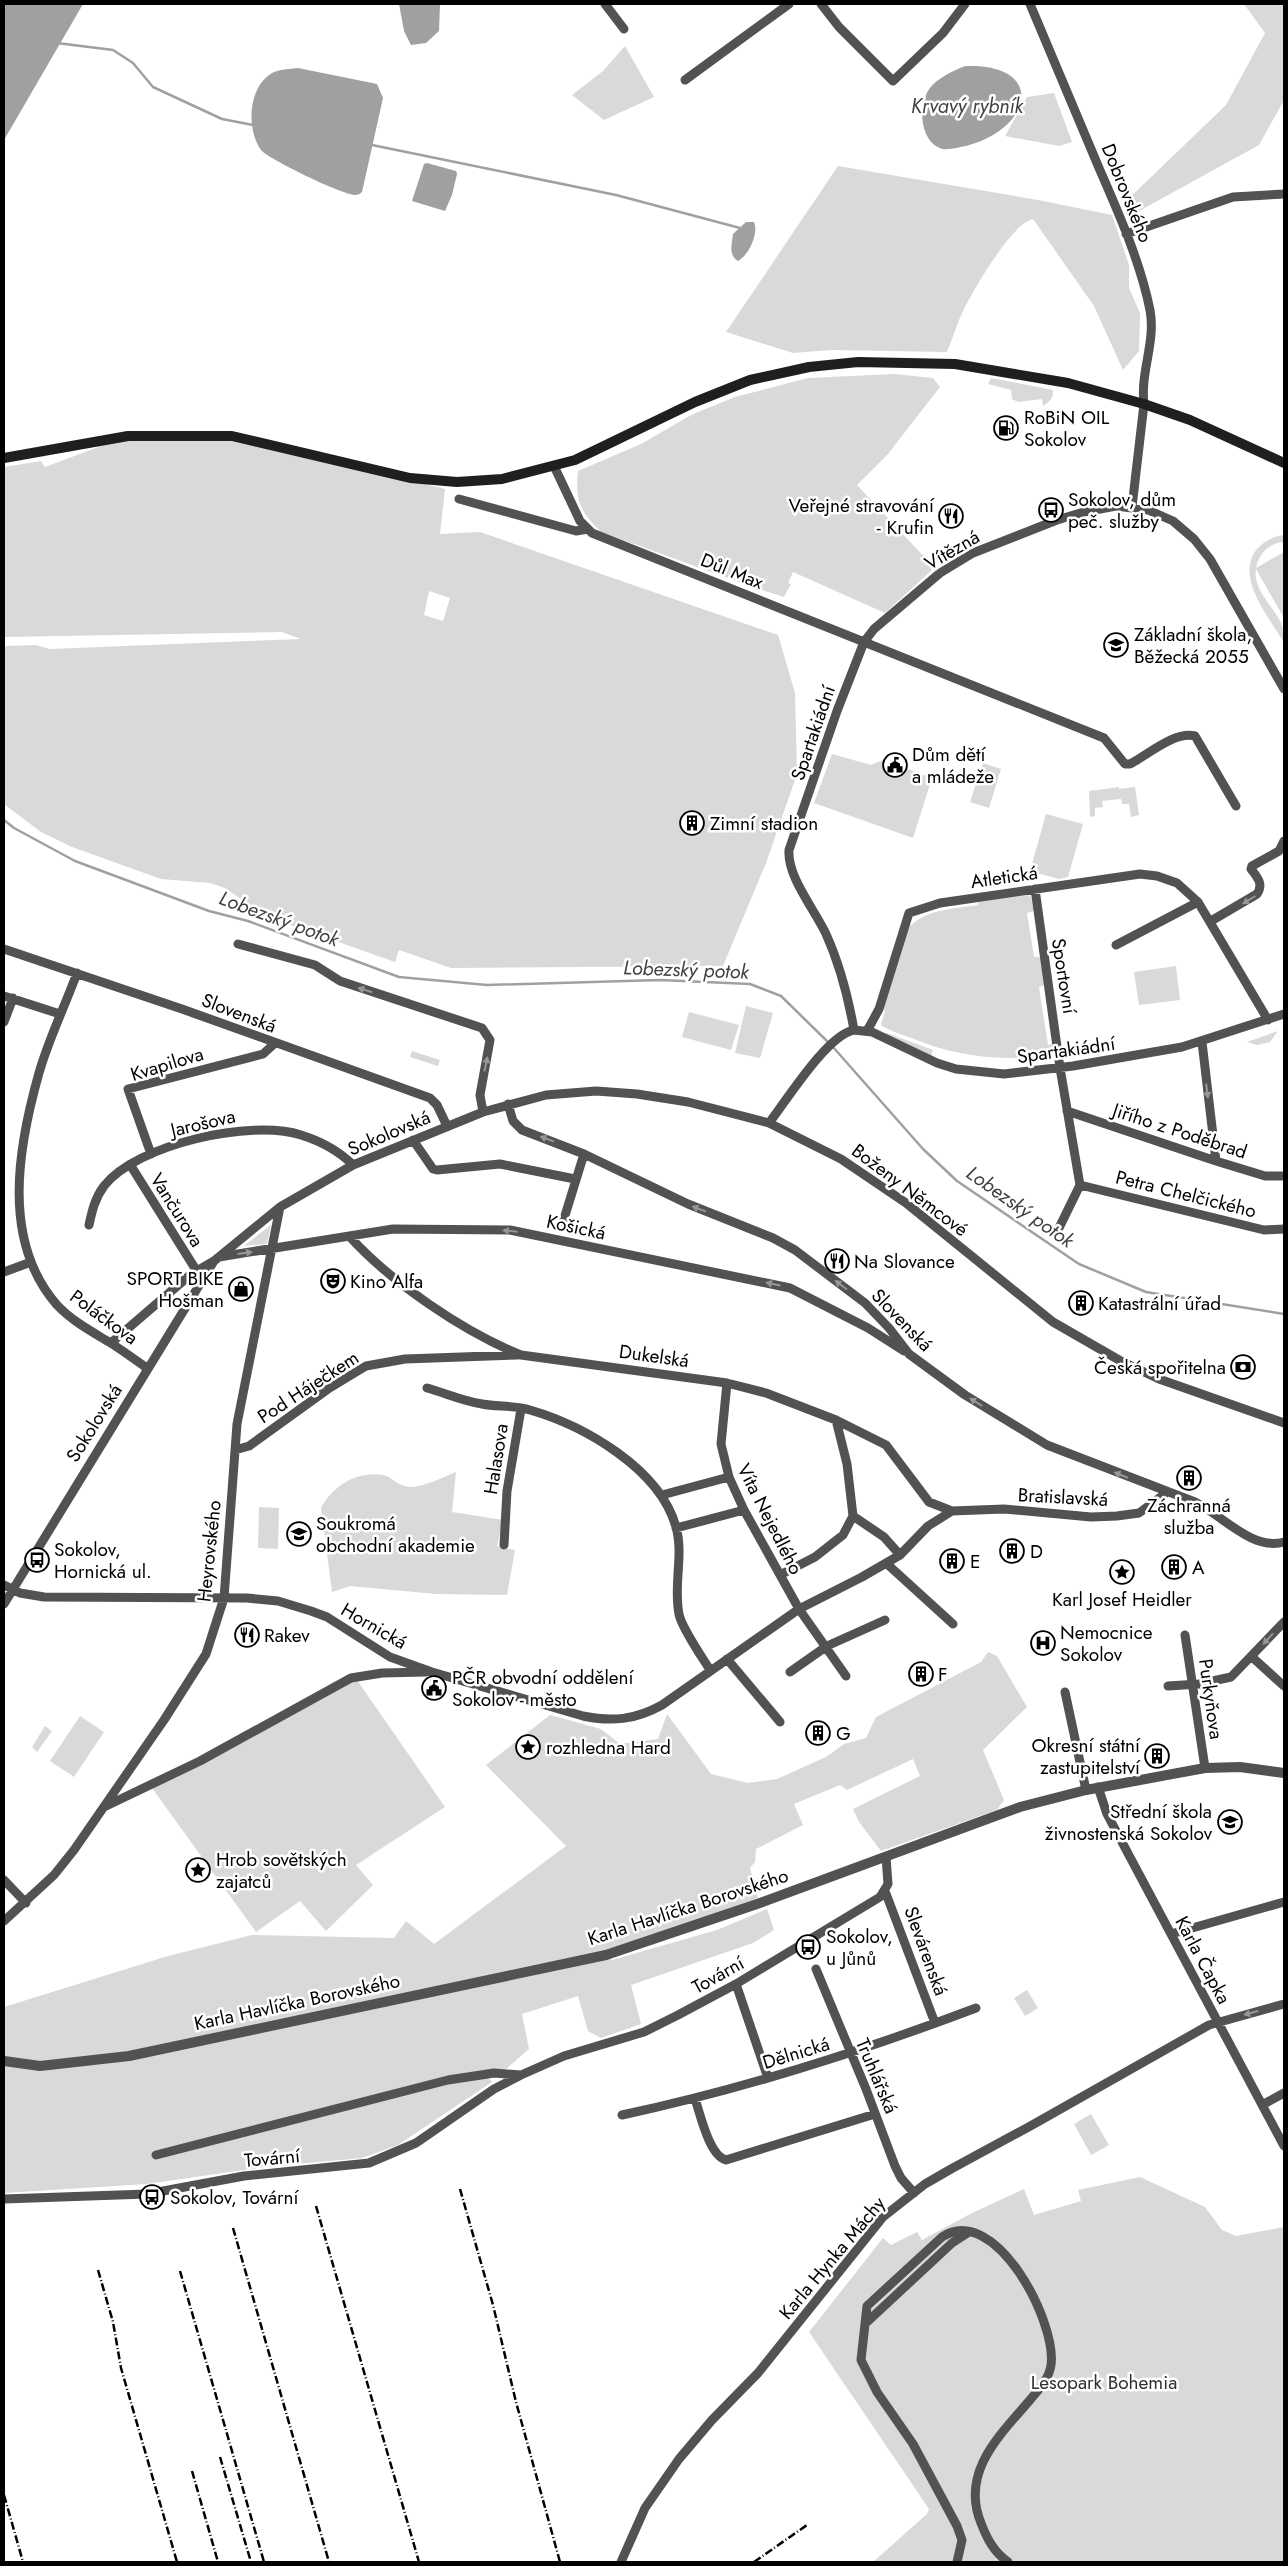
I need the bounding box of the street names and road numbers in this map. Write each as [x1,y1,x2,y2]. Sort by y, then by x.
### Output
street label: Dobrovského [1095,139,1159,247]
street label: Vítězná [919,523,985,577]
street label: Důl Max [697,546,767,596]
street label: Spartakiádní [784,681,842,784]
street label: Atletická [969,859,1039,895]
street label: Sportovní [1045,936,1083,1017]
street label: Slovenská [198,986,280,1040]
street label: Spartakiádní [1015,1030,1118,1070]
street label: Kvapilova [127,1040,207,1088]
street label: Jiřího z Poděbrad [1107,1096,1251,1165]
street label: Jarošova [165,1102,238,1144]
street label: Sokolovská [344,1104,434,1162]
street label: Boženy Němcové [846,1137,974,1243]
street label: Petra Chelčického [1113,1163,1259,1225]
street label: Vančurova [144,1168,210,1252]
street label: Košická [544,1208,608,1246]
street label: Poláčkova [64,1283,144,1351]
street label: Slovenská [865,1283,939,1357]
street label: Dukelská [617,1338,691,1374]
street label: Pod Háječkem [252,1344,364,1430]
street label: Sokolovská [59,1379,129,1467]
street label: Halasova [477,1422,515,1496]
street label: Víta Nejedlého [730,1459,810,1579]
street label: Bratislavská [1017,1481,1109,1513]
street label: Heyrovského [190,1499,228,1603]
street label: Hornická [336,1596,412,1656]
street label: Purkyňova [1192,1657,1230,1741]
street label: Karla Havlíčka Borovského [584,1862,792,1952]
street label: Slevárenská [897,1903,955,1999]
street label: Karla Čapka [1169,1911,1237,2009]
street label: Tovární [687,1949,750,2000]
street label: Karla Havlíčka Borovského [192,1967,402,2037]
street label: Dělnická [759,2030,833,2076]
street label: Truhlářská [849,2034,905,2118]
street label: Tovární [243,2142,302,2174]
street label: Karla Hynka Máchy [773,2190,892,2325]

